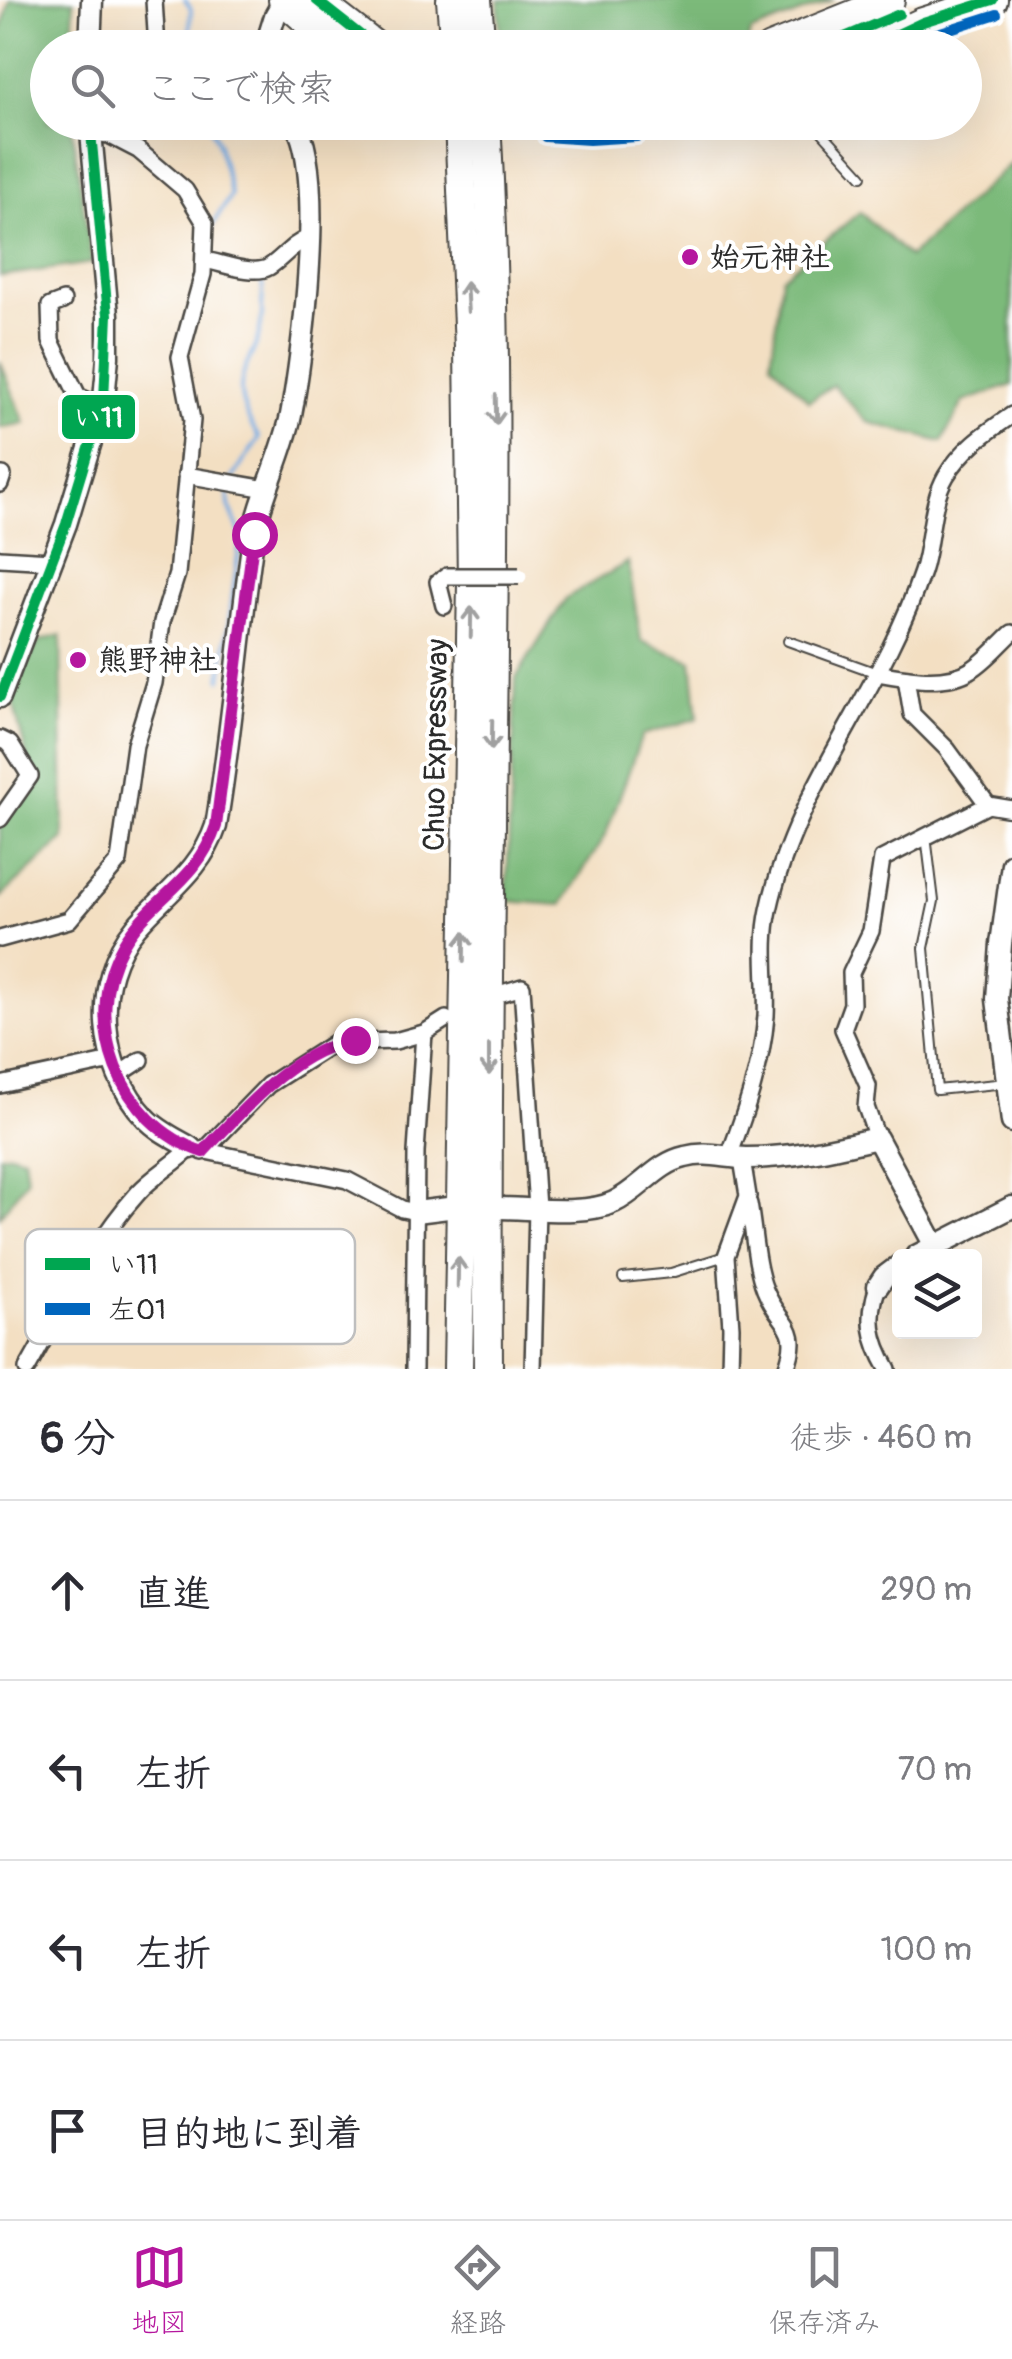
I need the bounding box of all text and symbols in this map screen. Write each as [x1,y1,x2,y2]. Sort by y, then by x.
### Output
search box [30,30,982,140]
icon: search [65,58,120,113]
text: ここで検索 [145,65,335,113]
place label: 始元神社 [710,239,830,276]
marker: 始元神社 [679,246,701,268]
one-way arrow [457,281,476,313]
line badge: い11 [60,393,137,441]
one-way arrow [486,393,505,425]
text: い11 [73,401,123,436]
route start [232,512,278,558]
one-way arrow [462,606,481,638]
street label: Chuo Expressway [416,638,456,851]
place label: 熊野神社 [98,642,218,679]
marker: 熊野神社 [67,649,89,671]
one-way arrow [483,718,502,750]
one-way arrow [455,931,474,963]
route end [333,1018,379,1064]
one-way arrow [480,1042,498,1075]
legend [25,1229,355,1344]
text: い11 [108,1248,158,1283]
map controls [892,1249,982,1339]
button: layers [892,1249,982,1339]
one-way arrow [448,1256,468,1288]
text: 左01 [108,1293,166,1328]
text: 6 分 [40,1413,116,1465]
text: 徒歩 · 460 m [789,1418,972,1458]
icon: ahead [40,1563,95,1618]
text: 直進 [135,1570,211,1618]
text: 290 m [880,1570,972,1610]
icon: left [40,1743,95,1798]
text: 左折 [135,1750,211,1798]
text: 70 m [898,1750,972,1790]
icon: left [40,1923,95,1978]
text: 左折 [135,1930,211,1978]
text: 100 m [880,1930,972,1970]
icon: arrive [40,2103,95,2158]
text: 目的地に到着 [135,2110,363,2158]
tab: 地図 [131,2240,187,2341]
tab: 経路 [450,2240,506,2341]
tab: 保存済み [769,2240,881,2341]

